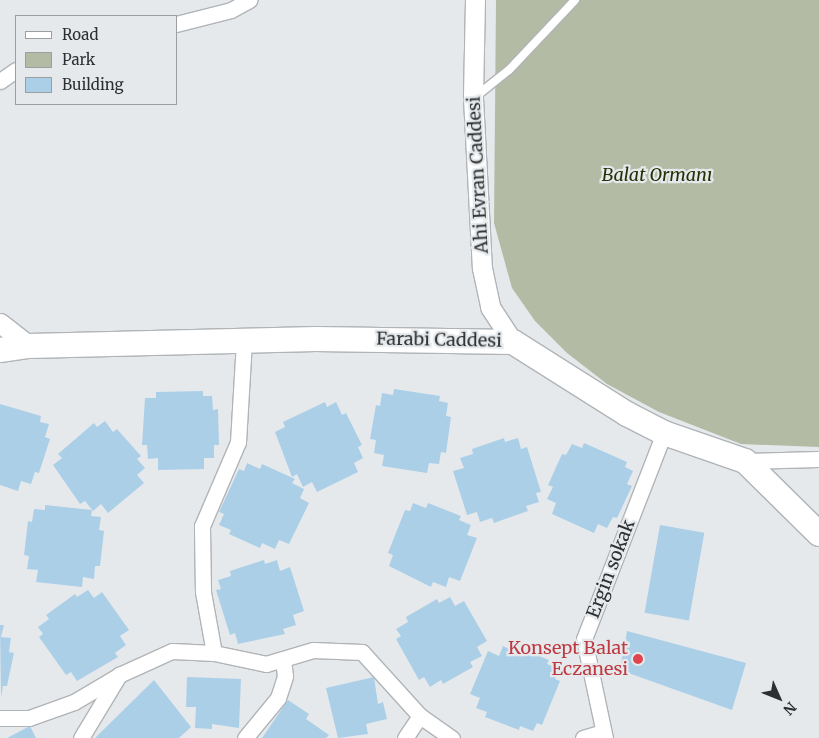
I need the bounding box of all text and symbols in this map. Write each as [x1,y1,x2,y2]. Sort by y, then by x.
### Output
legend [15,15,178,105]
text: Road [62,25,98,44]
text: Park [62,50,95,69]
text: Building [62,75,124,94]
street label: Ahi Evran Caddesi [463,96,493,254]
park label: Balat Ormanı [602,164,712,186]
street label: Farabi Caddesi [376,328,502,352]
street label: Ergin sokak [582,517,640,621]
place label: Konsept Balat Eczanesi [508,638,628,681]
marker: Konsept Balat Eczanesi [632,653,644,665]
north arrow [754,673,804,723]
text: N [779,698,800,719]

